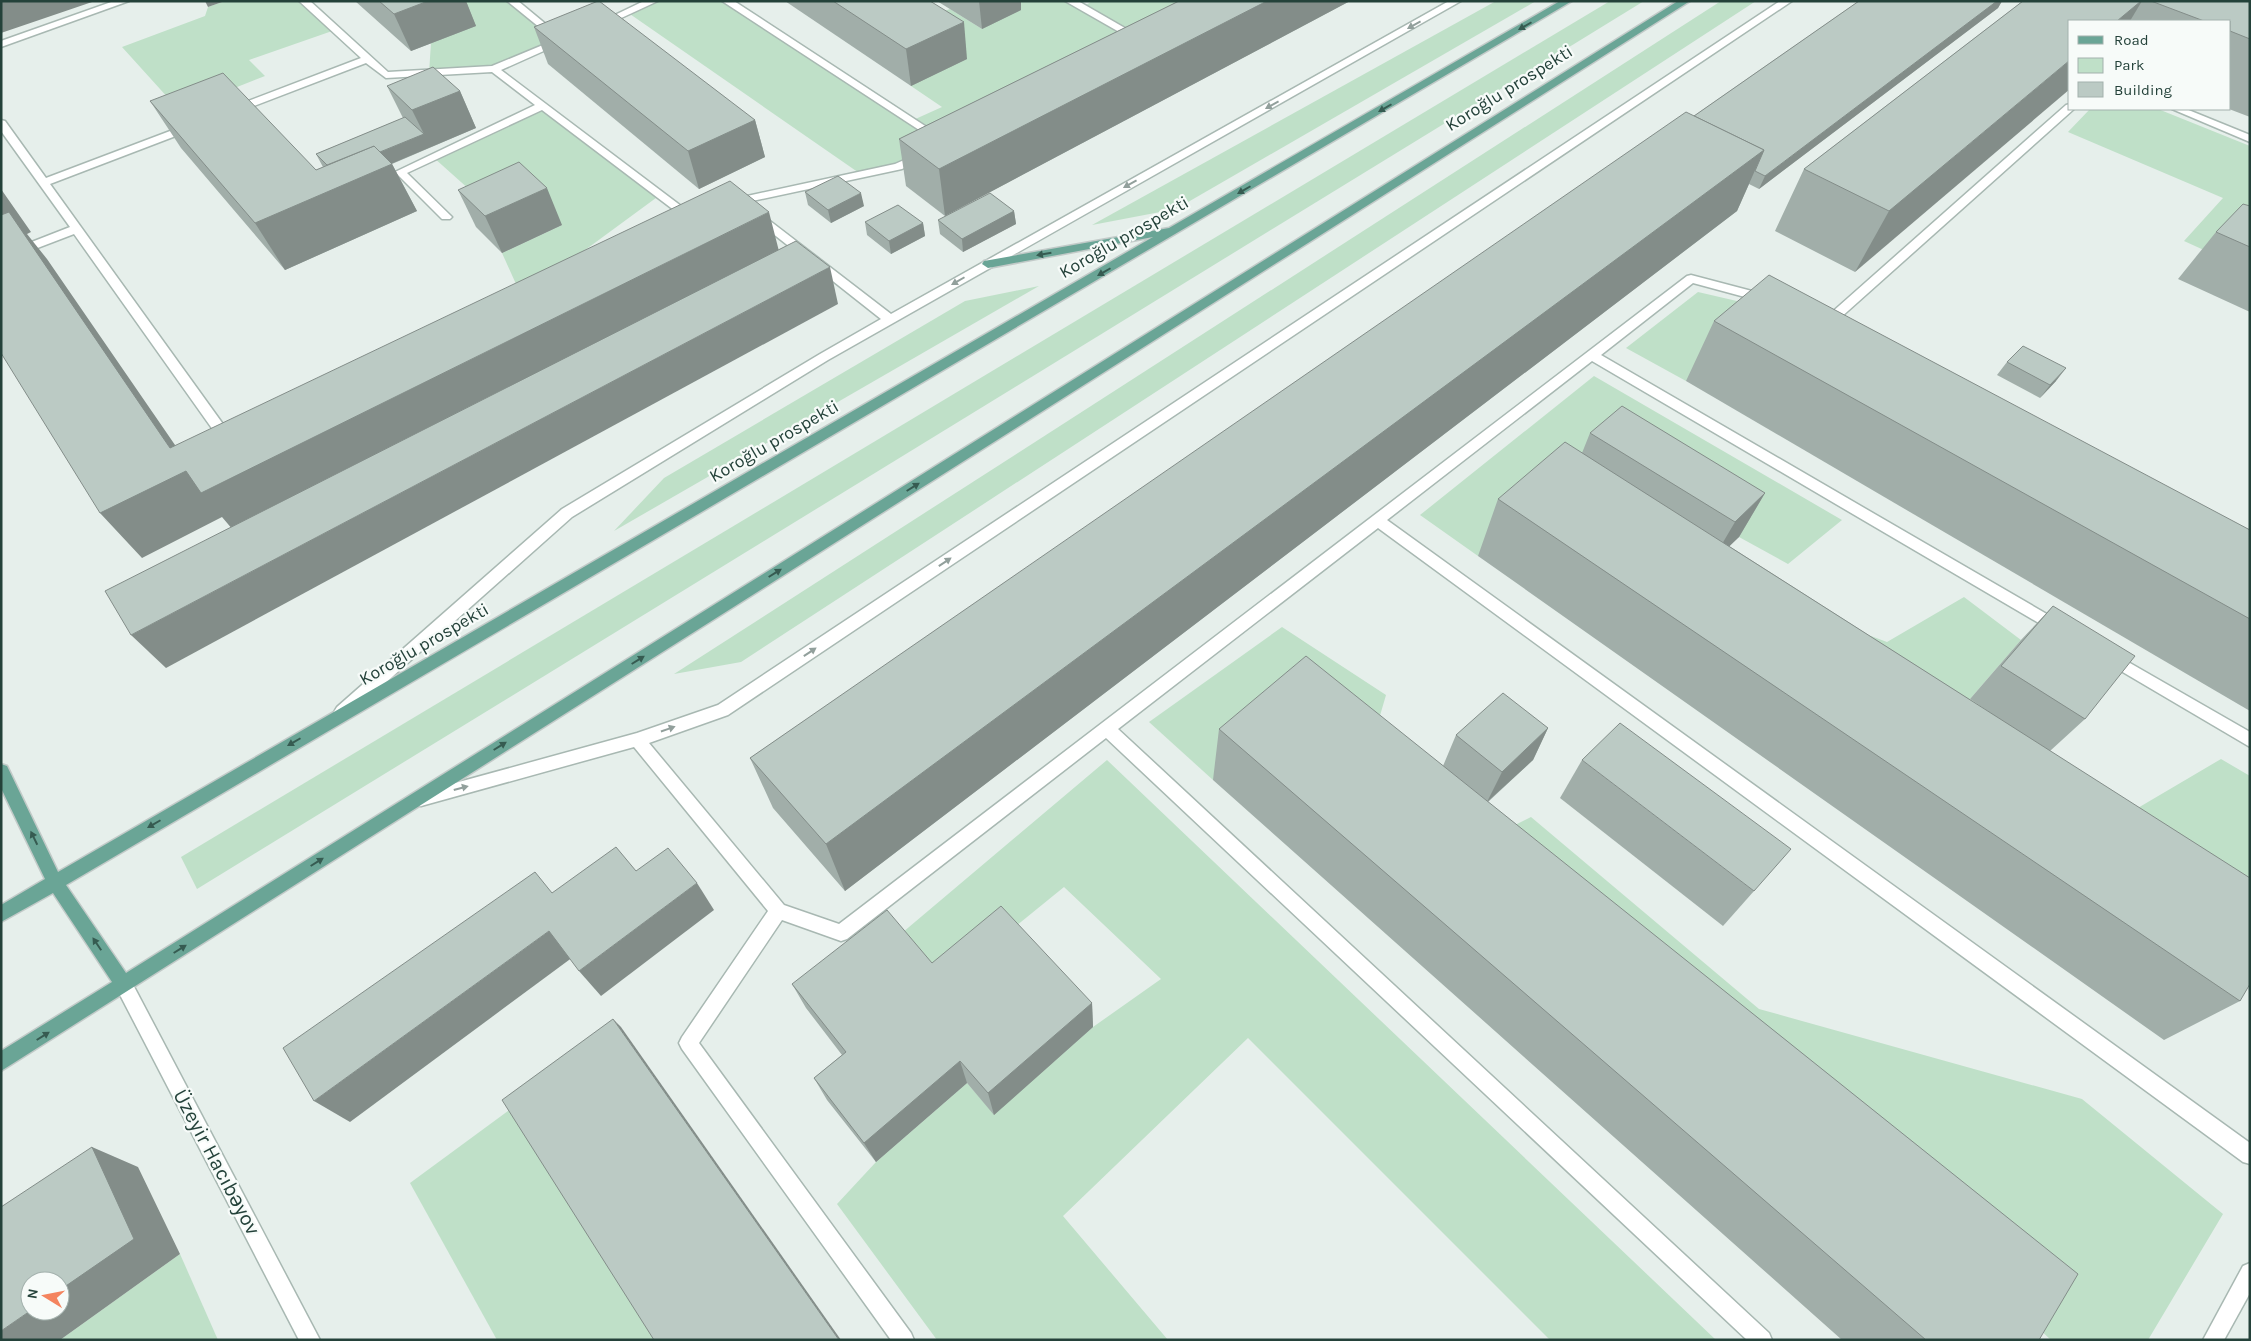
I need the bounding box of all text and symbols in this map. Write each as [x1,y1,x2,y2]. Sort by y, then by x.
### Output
legend [2068,20,2231,110]
one-way arrow [1406,21,1421,29]
one-way arrow [1518,21,1531,30]
text: Road [2114,31,2149,49]
street label: Koroğlu prospekti [1441,40,1577,136]
text: Park [2114,56,2144,74]
text: Building [2114,81,2172,99]
one-way arrow [1265,100,1279,109]
one-way arrow [1378,104,1391,113]
one-way arrow [1123,179,1137,188]
one-way arrow [1238,186,1251,195]
street label: Koroğlu prospekti [1055,191,1193,283]
one-way arrow [1036,250,1052,258]
one-way arrow [1098,268,1111,277]
one-way arrow [951,277,966,285]
street label: Koroğlu prospekti [705,395,843,487]
one-way arrow [906,482,919,491]
one-way arrow [939,557,952,567]
one-way arrow [769,569,782,578]
street label: Koroğlu prospekti [355,598,493,690]
one-way arrow [803,648,817,657]
one-way arrow [631,655,644,665]
one-way arrow [661,725,676,733]
one-way arrow [287,738,302,746]
one-way arrow [493,742,507,751]
one-way arrow [454,783,469,791]
one-way arrow [146,820,161,828]
one-way arrow [29,831,37,845]
one-way arrow [311,857,324,867]
one-way arrow [92,937,101,951]
one-way arrow [173,944,187,954]
one-way arrow [36,1031,49,1040]
street label: Üzeyir Hacıbəyov [168,1085,266,1239]
north arrow [20,1271,70,1321]
text: N [23,1287,42,1300]

